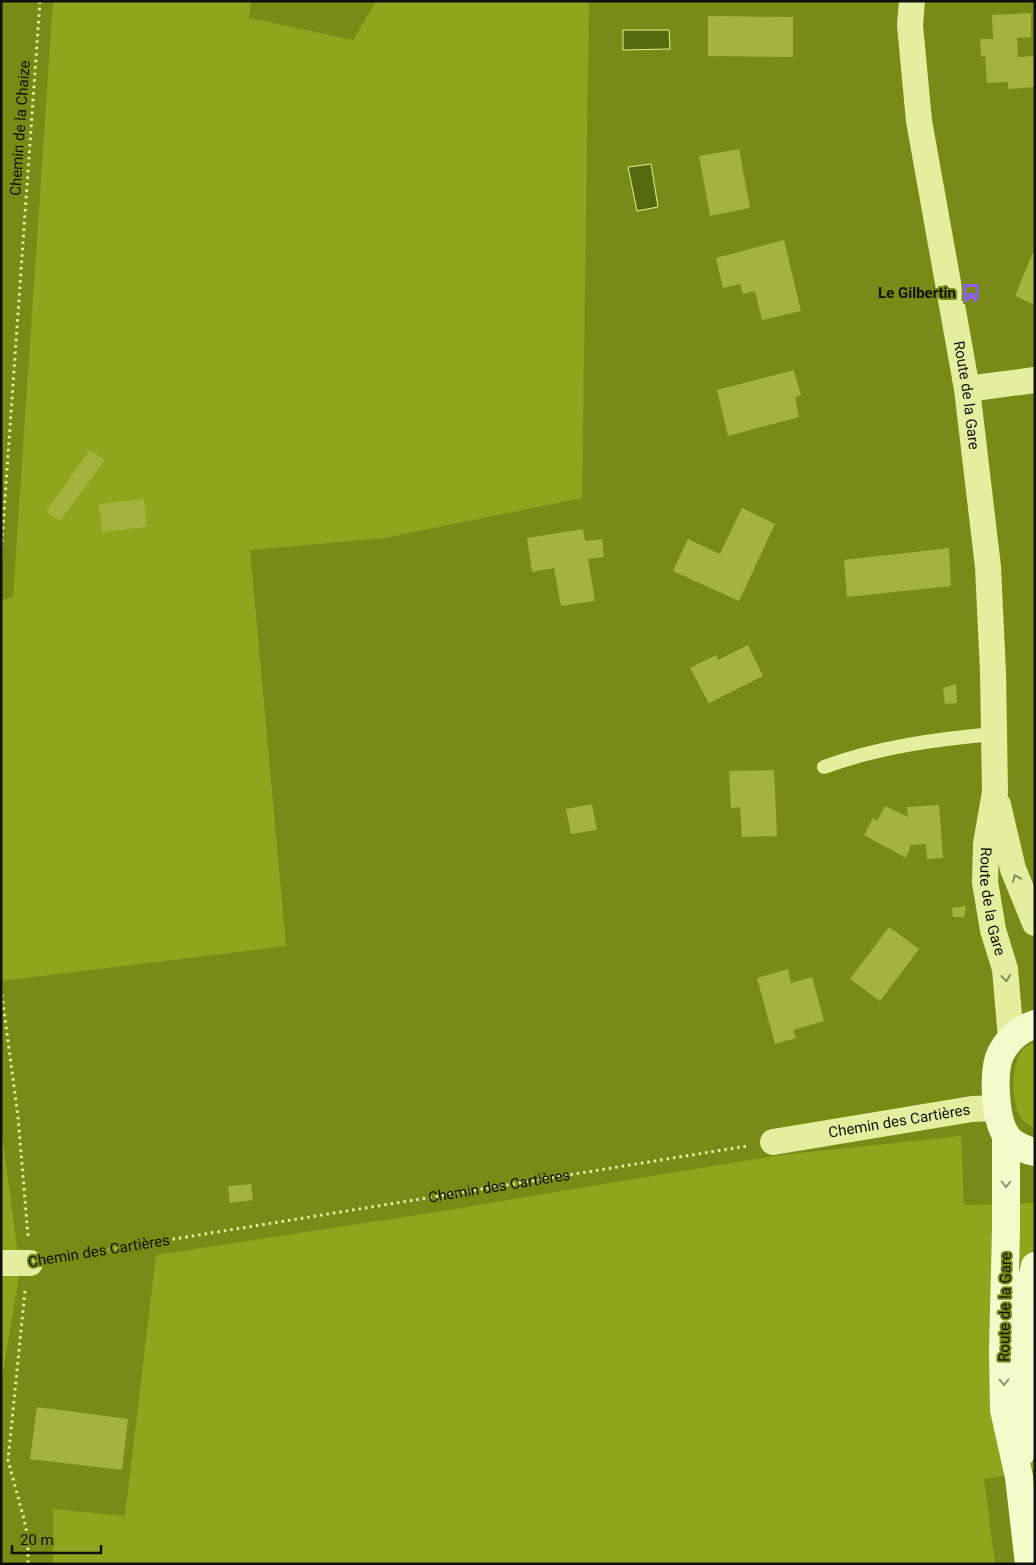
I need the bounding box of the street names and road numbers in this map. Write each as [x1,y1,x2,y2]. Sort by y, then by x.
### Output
street label: Chemin de la Chaize [6,60,34,196]
street label: Route de la Gare [950,340,983,451]
street label: Route de la Gare [975,847,1009,958]
street label: Chemin des Cartières [827,1100,971,1142]
street label: Chemin des Cartières [427,1166,571,1207]
street label: Chemin des Cartières [27,1231,171,1271]
street label: Route de la Gare [995,1252,1015,1362]

